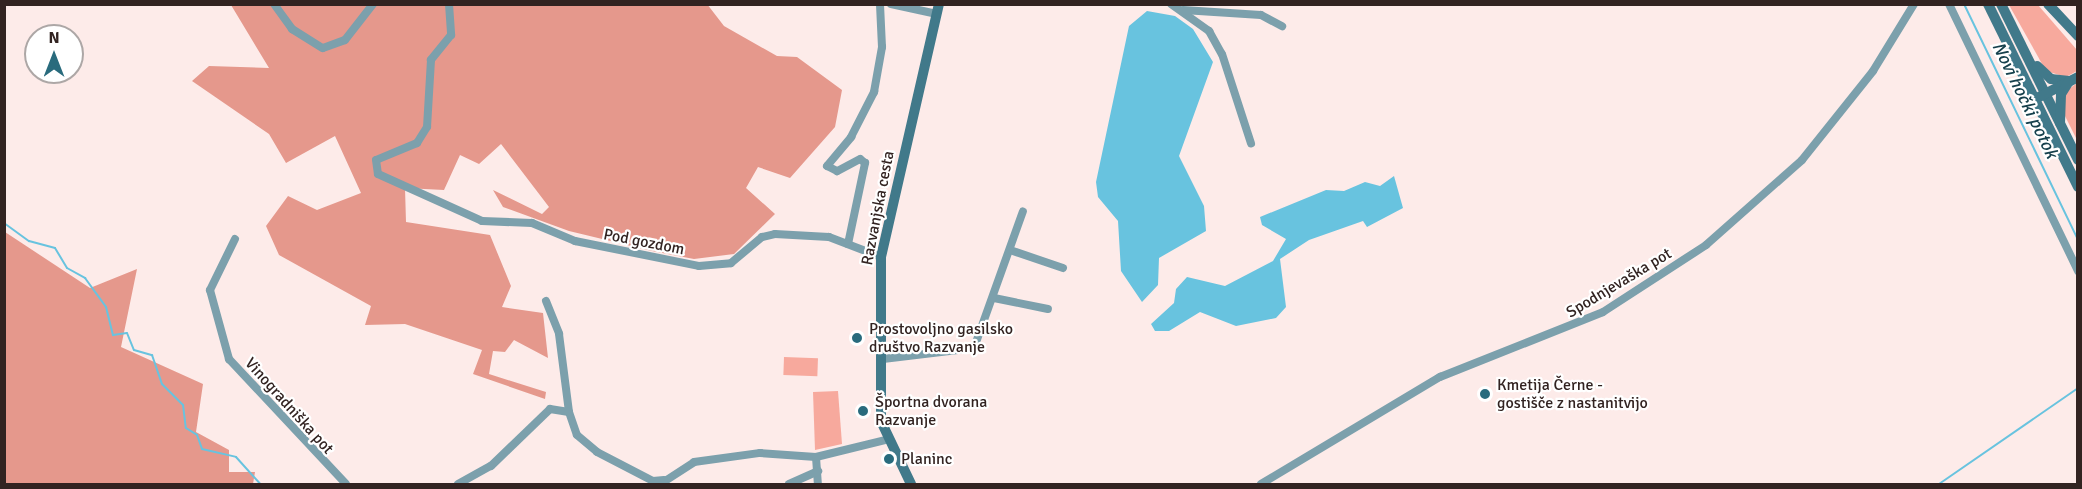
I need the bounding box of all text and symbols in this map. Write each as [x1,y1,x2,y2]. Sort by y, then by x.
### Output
north arrow [24,24,84,84]
text: N [48,28,60,48]
water label: Novi hočki potok [1987,38,2063,162]
street label: Razvanjska cesta [857,149,899,267]
street label: Pod gozdom [602,225,686,259]
street label: Spodnjevaška pot [1563,244,1675,322]
place label: Prostovoljno gasilsko društvo Razvanje [869,319,1013,357]
marker: Prostovoljno gasilsko društvo Razvanje [850,331,864,345]
street label: Vinogradniška pot [241,354,337,458]
place label: Kmetija Černe - gostišče z nastanitvijo [1497,375,1648,413]
marker: Kmetija Černe - gostišče z nastanitvijo [1478,387,1492,401]
place label: Športna dvorana Razvanje [875,392,987,430]
marker: Športna dvorana Razvanje [856,404,870,418]
place label: Planinc [901,449,952,469]
marker: Planinc [882,452,896,466]

